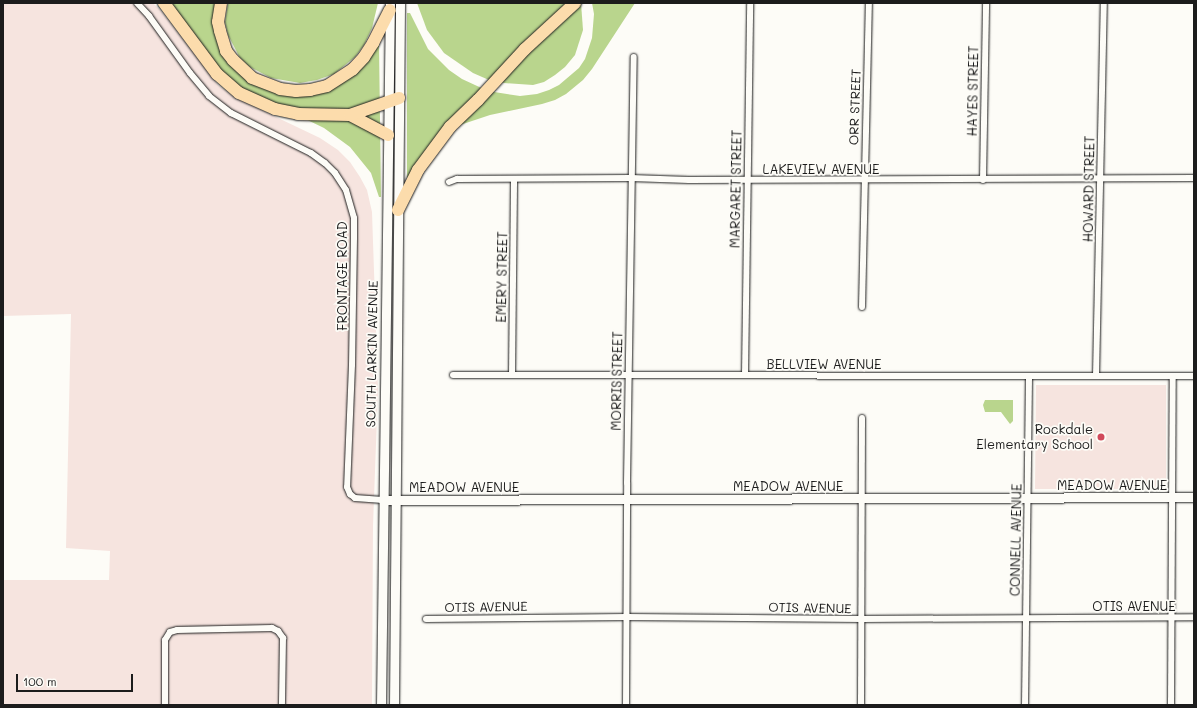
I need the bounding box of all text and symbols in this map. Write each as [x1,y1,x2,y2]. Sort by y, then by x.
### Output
street label: HAYES STREET [964,46,982,136]
street label: ORR STREET [846,69,864,145]
street label: MARGARET STREET [727,130,745,248]
street label: HOWARD STREET [1080,136,1098,242]
street label: LAKEVIEW AVENUE [763,161,879,177]
street label: FRONTAGE ROAD [334,221,350,331]
street label: EMERY STREET [493,231,511,323]
street label: SOUTH LARKIN AVENUE [363,280,381,428]
street label: MORRIS STREET [608,331,626,431]
street label: BELLVIEW AVENUE [767,356,881,372]
place label: Rockdale Elementary School [976,422,1093,453]
marker: Rockdale Elementary School [1096,432,1106,442]
street label: MEADOW AVENUE [1057,477,1167,493]
street label: MEADOW AVENUE [733,478,843,494]
street label: MEADOW AVENUE [409,479,519,495]
street label: CONNELL AVENUE [1007,484,1025,596]
street label: OTIS AVENUE [444,598,528,616]
street label: OTIS AVENUE [1092,598,1176,614]
street label: OTIS AVENUE [768,599,852,617]
scale bar [18,666,135,692]
text: 100 m [23,673,57,689]

